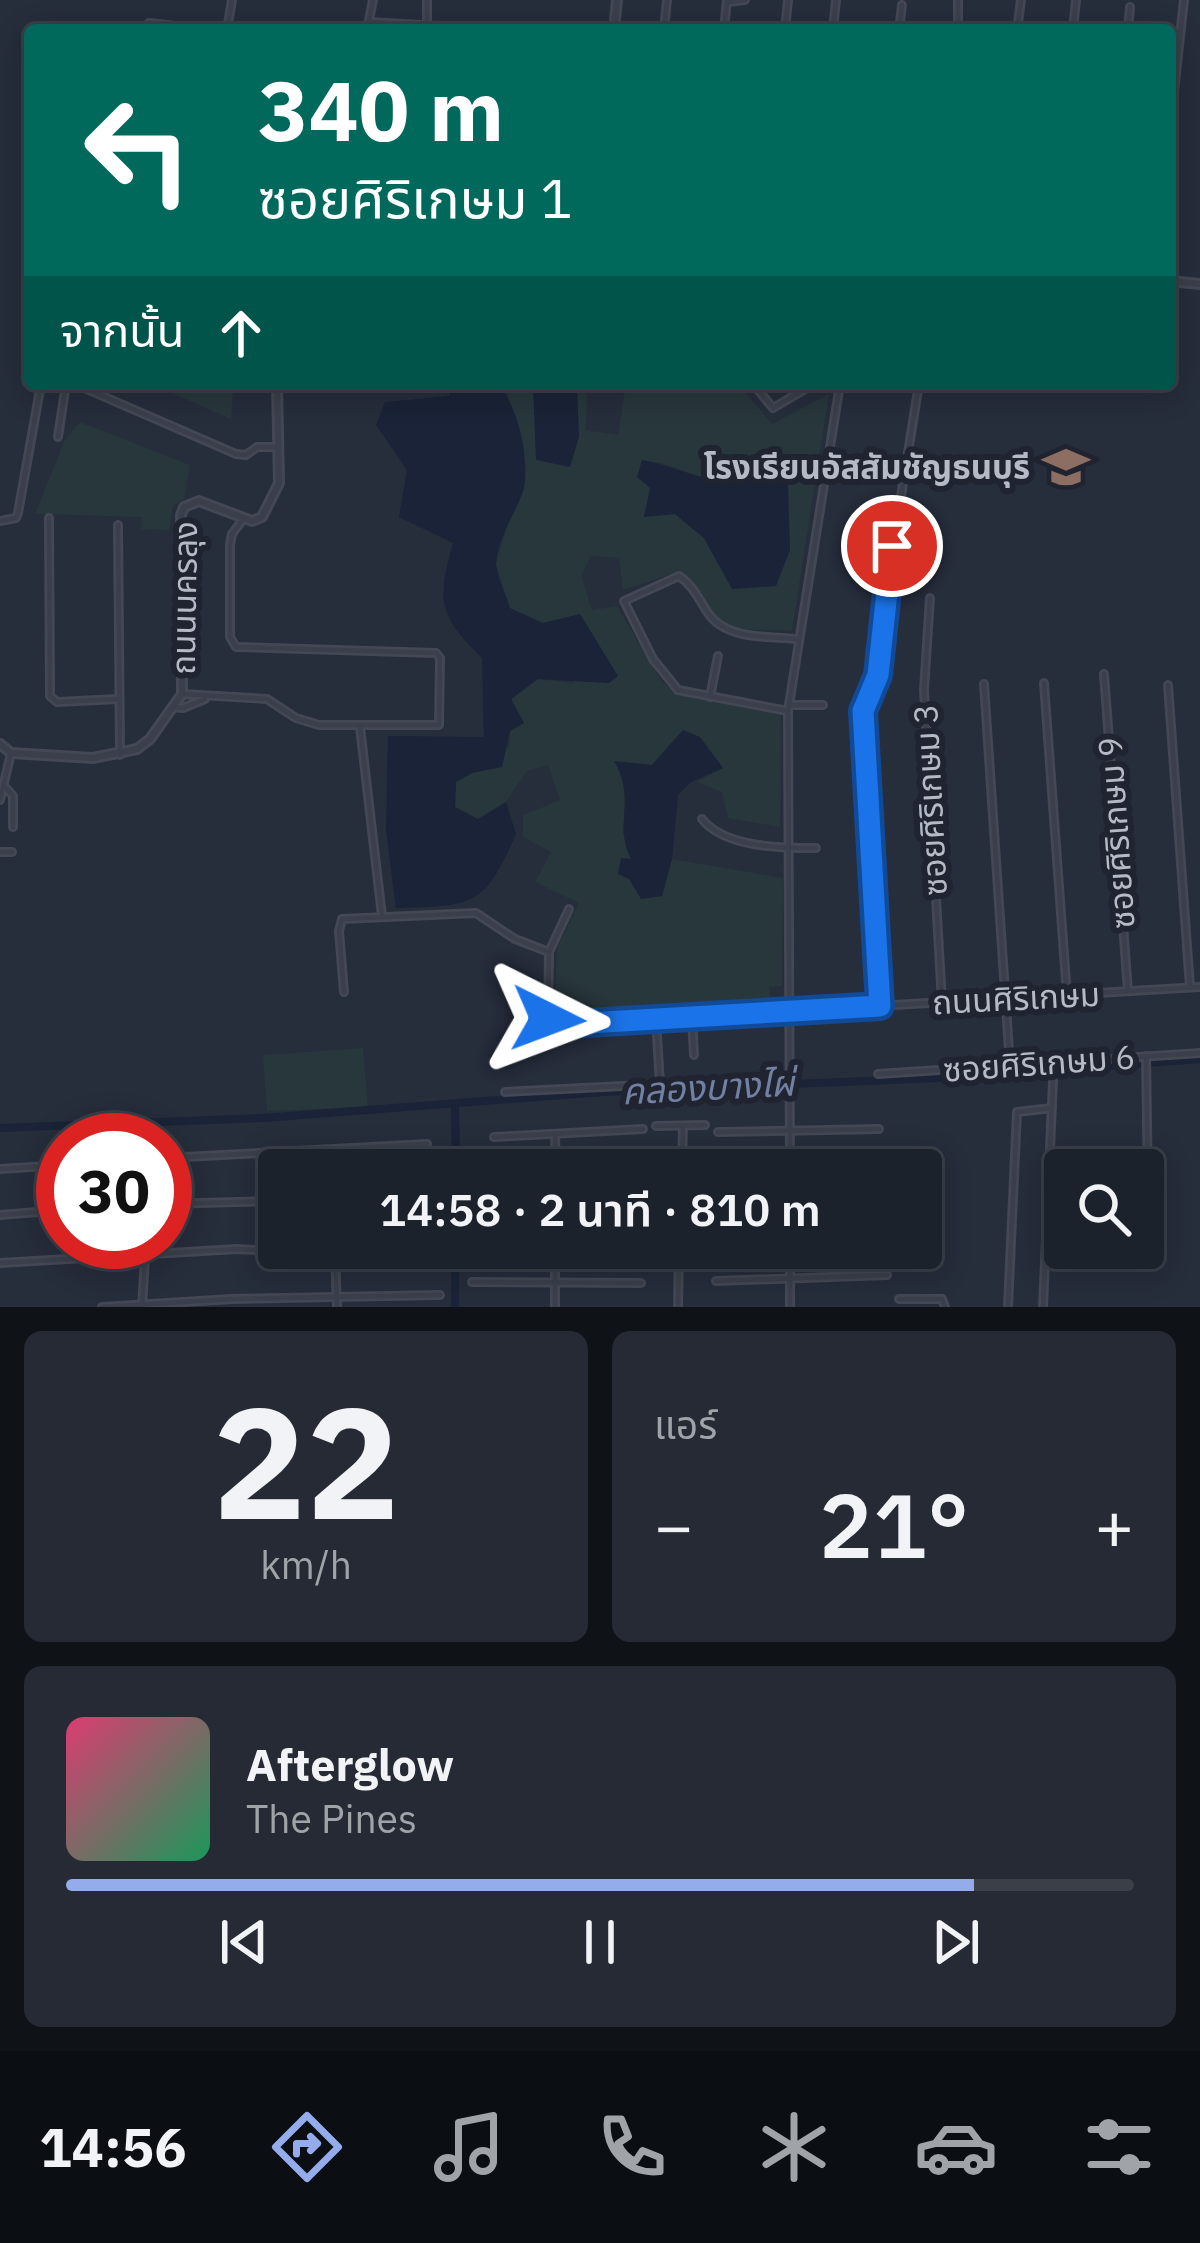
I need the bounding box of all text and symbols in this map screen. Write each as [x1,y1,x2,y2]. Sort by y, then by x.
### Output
text: 340 m [258,55,504,164]
icon: left [60,72,216,228]
text: ซอยศิริเกษม 1 [258,163,573,233]
icon: ahead [208,300,274,366]
text: จากนั้น [60,301,184,359]
school or university icon: โรงเรียนอัสสัมชัญธนบุรี [1041,442,1091,492]
place label: โรงเรียนอัสสัมชัญธนบุรี [704,445,1030,488]
pin [841,495,943,597]
icon: arrive [859,513,925,579]
street label: ถนนนครลุง [161,521,206,675]
street label: ซอยศิริเกษม 3 [903,703,956,897]
street label: ซอยศิริเกษม 9 [1087,736,1144,930]
position arrow [485,956,611,1082]
street label: ถนนศิริเกษม [931,972,1101,1023]
street label: ซอยศิริเกษม 6 [942,1034,1136,1091]
water label: คลองบางไผ่ [621,1058,800,1114]
speed limit sign: 30 [36,1113,192,1269]
map controls [1044,1149,1164,1269]
button: search [1044,1149,1164,1269]
text: 14:58 · 2 นาที · 810 m [379,1180,821,1238]
text: 22 [212,1359,400,1562]
text: แอร์ [654,1399,717,1450]
text: 21° [819,1466,969,1583]
text: − [654,1482,694,1568]
text: + [1094,1482,1134,1568]
text: km/h [260,1539,352,1590]
text: Afterglow [246,1735,454,1793]
text: The Pines [246,1793,417,1844]
icon: previous [211,1909,277,1975]
icon: pause [567,1909,633,1975]
icon: next [923,1909,989,1975]
icon: directions [265,2105,349,2189]
icon: music [427,2105,511,2189]
icon: phone [590,2105,674,2189]
icon: climate [752,2105,836,2189]
icon: car [914,2105,998,2189]
icon: filters [1077,2105,1161,2189]
text: 14:56 [39,2112,187,2182]

